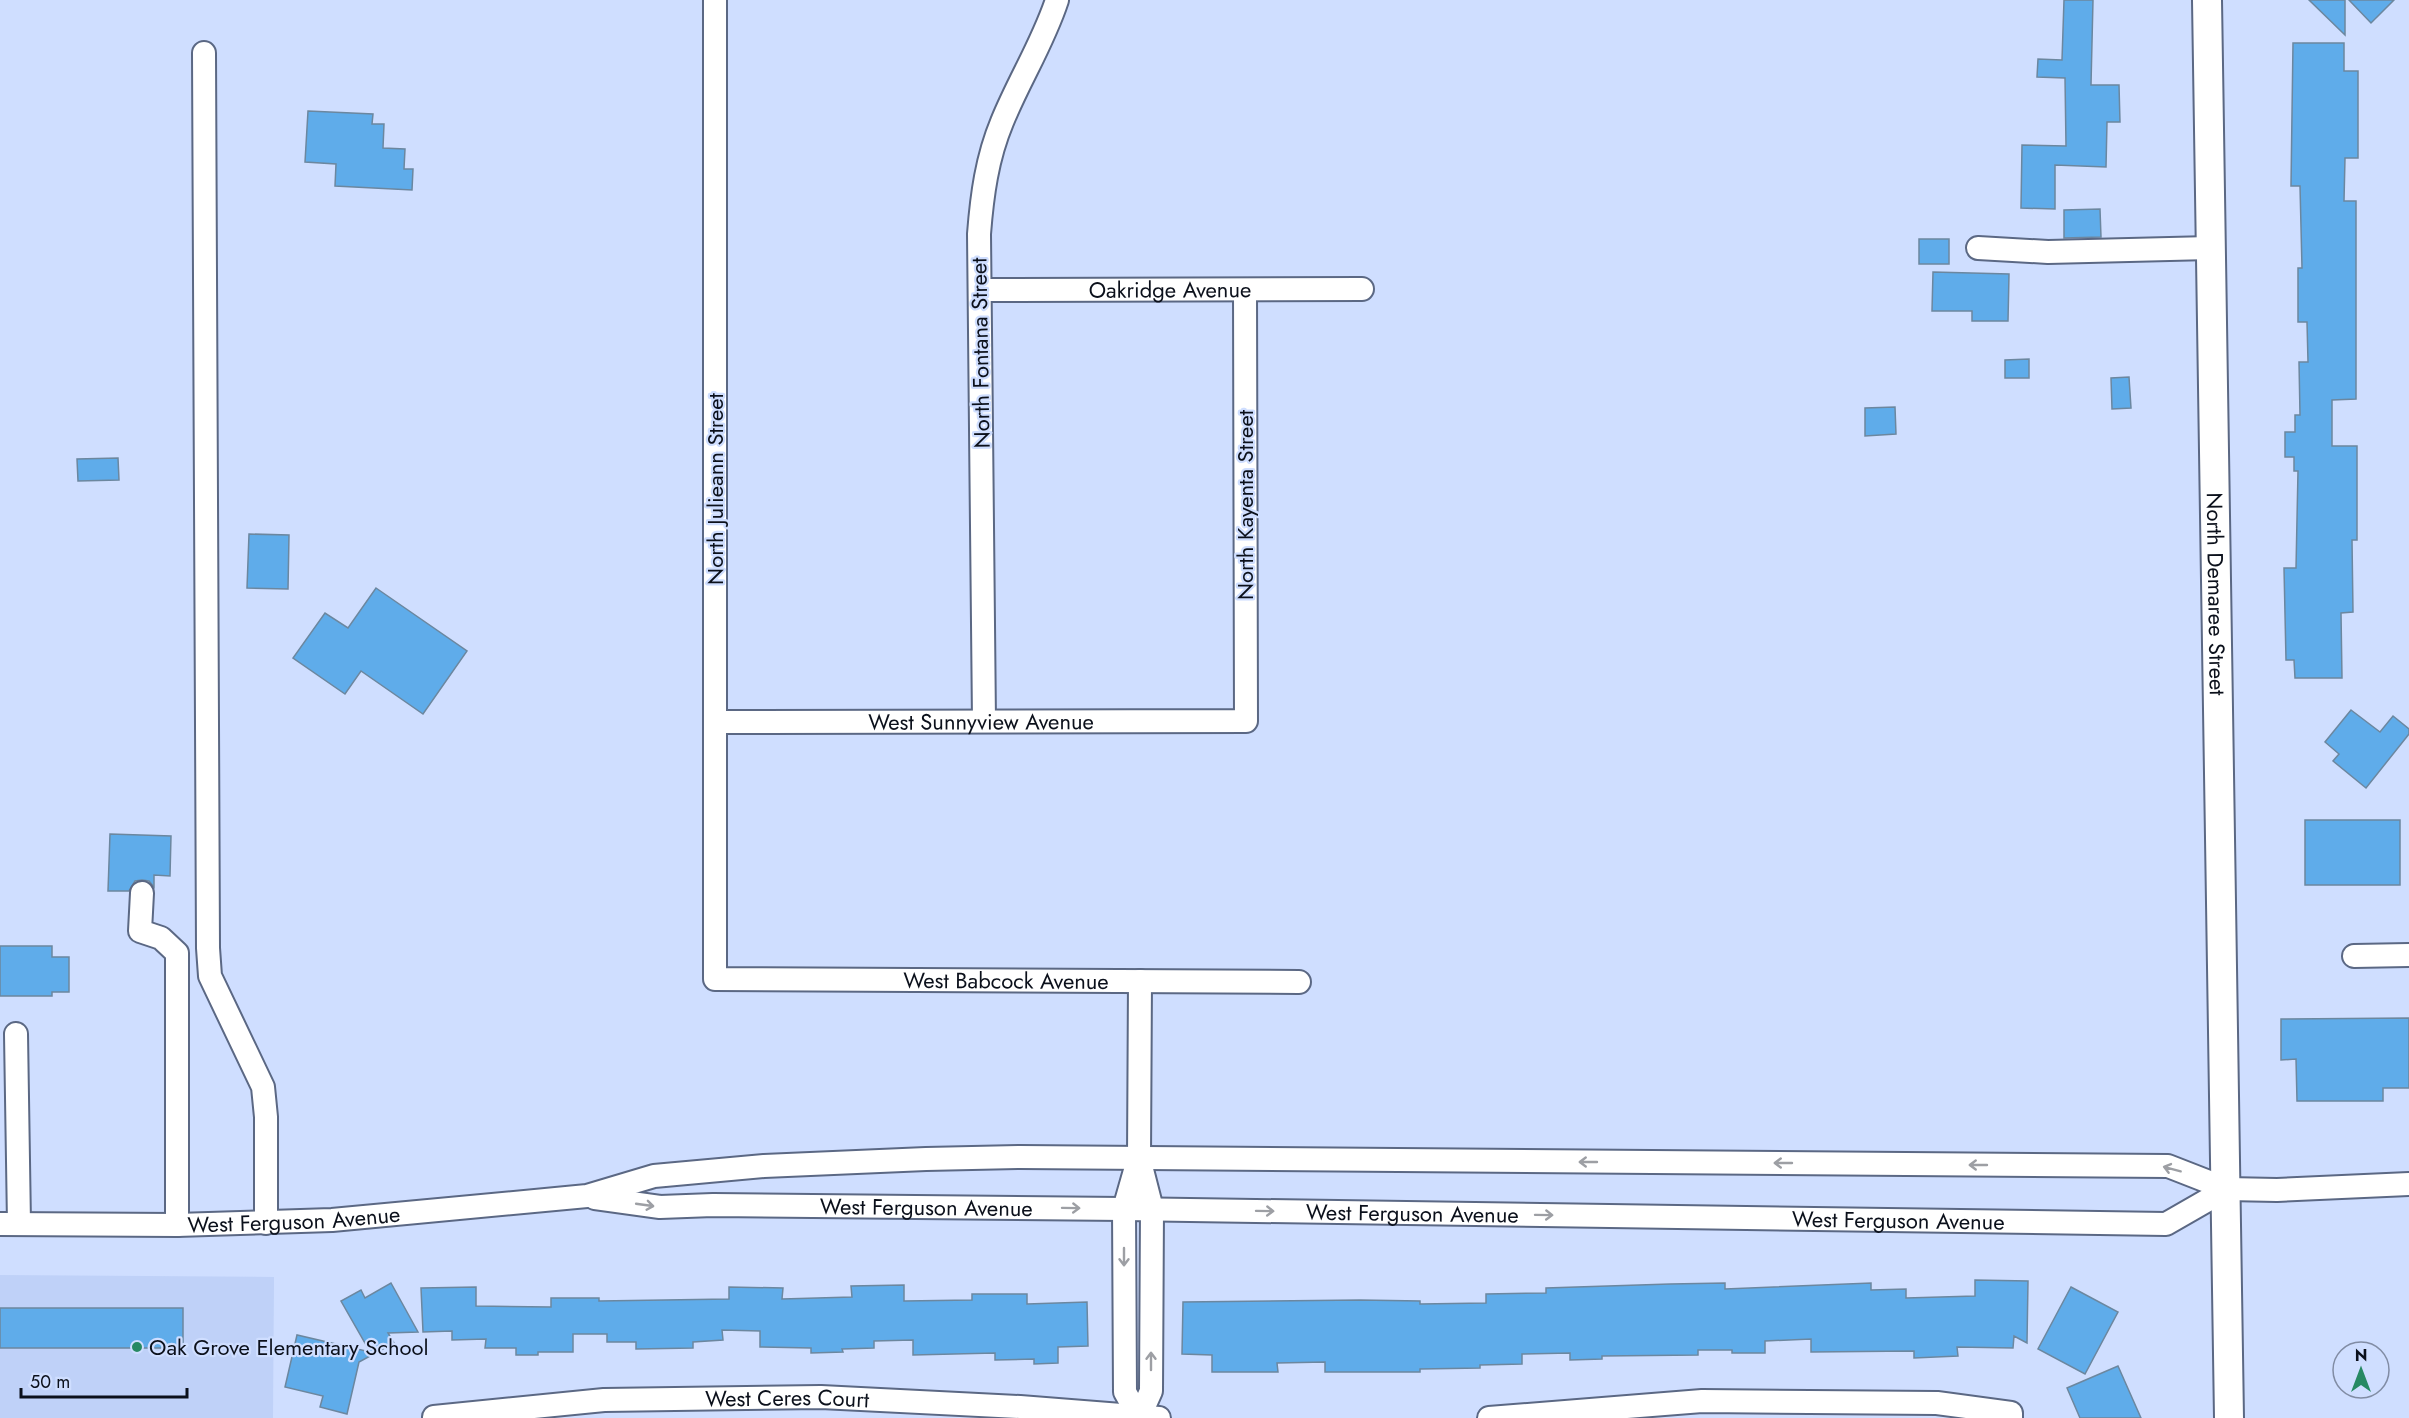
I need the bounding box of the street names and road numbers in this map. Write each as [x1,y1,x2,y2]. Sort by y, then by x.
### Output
street label: North Fontana Street [962,257,998,449]
street label: Oakridge Avenue [1089,273,1251,306]
street label: North Julieann Street [699,392,731,585]
street label: North Kayenta Street [1229,409,1261,600]
street label: North Demaree Street [2199,492,2234,696]
street label: West Sunnyview Avenue [868,705,1094,738]
street label: West Babcock Avenue [903,964,1109,997]
street label: West Ferguson Avenue [820,1190,1033,1224]
street label: West Ferguson Avenue [1306,1196,1519,1231]
street label: West Ferguson Avenue [187,1198,402,1241]
street label: West Ferguson Avenue [1792,1203,2005,1238]
street label: West Ceres Court [705,1381,871,1415]

